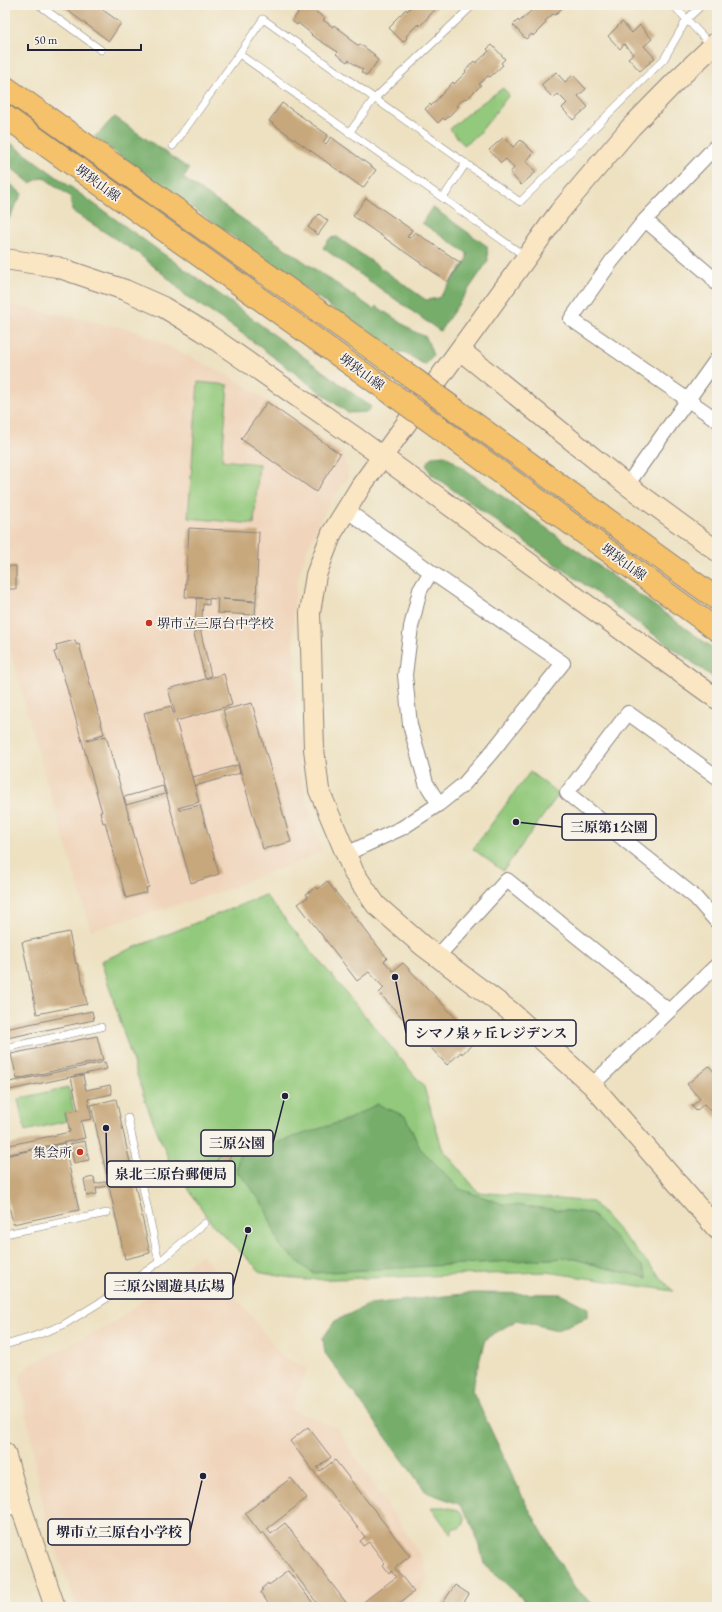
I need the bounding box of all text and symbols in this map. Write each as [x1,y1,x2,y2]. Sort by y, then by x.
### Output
scale bar [28,26,141,52]
text: 50 m [34,32,58,48]
street label: 堺狭山線 [72,161,124,205]
street label: 堺狭山線 [336,350,388,394]
street label: 堺狭山線 [598,540,650,584]
place label: 堺市立三原台中学校 [157,615,274,632]
marker: 堺市立三原台中学校 [144,618,154,628]
callout: 三原第1公園 [562,814,656,840]
text: 三原第1公園 [570,818,648,836]
callout: シマノ泉ヶ丘レジデンス [406,1020,576,1046]
text: シマノ泉ヶ丘レジデンス [415,1024,567,1042]
callout: 三原公園 [201,1130,273,1156]
text: 三原公園 [209,1134,265,1152]
place label: 集会所 [33,1144,72,1161]
marker: 集会所 [75,1147,85,1157]
callout: 泉北三原台郵便局 [107,1161,235,1187]
text: 泉北三原台郵便局 [115,1165,227,1183]
callout: 三原公園遊具広場 [105,1273,233,1299]
text: 三原公園遊具広場 [113,1277,225,1295]
callout: 堺市立三原台小学校 [48,1519,190,1545]
text: 堺市立三原台小学校 [56,1523,182,1541]

